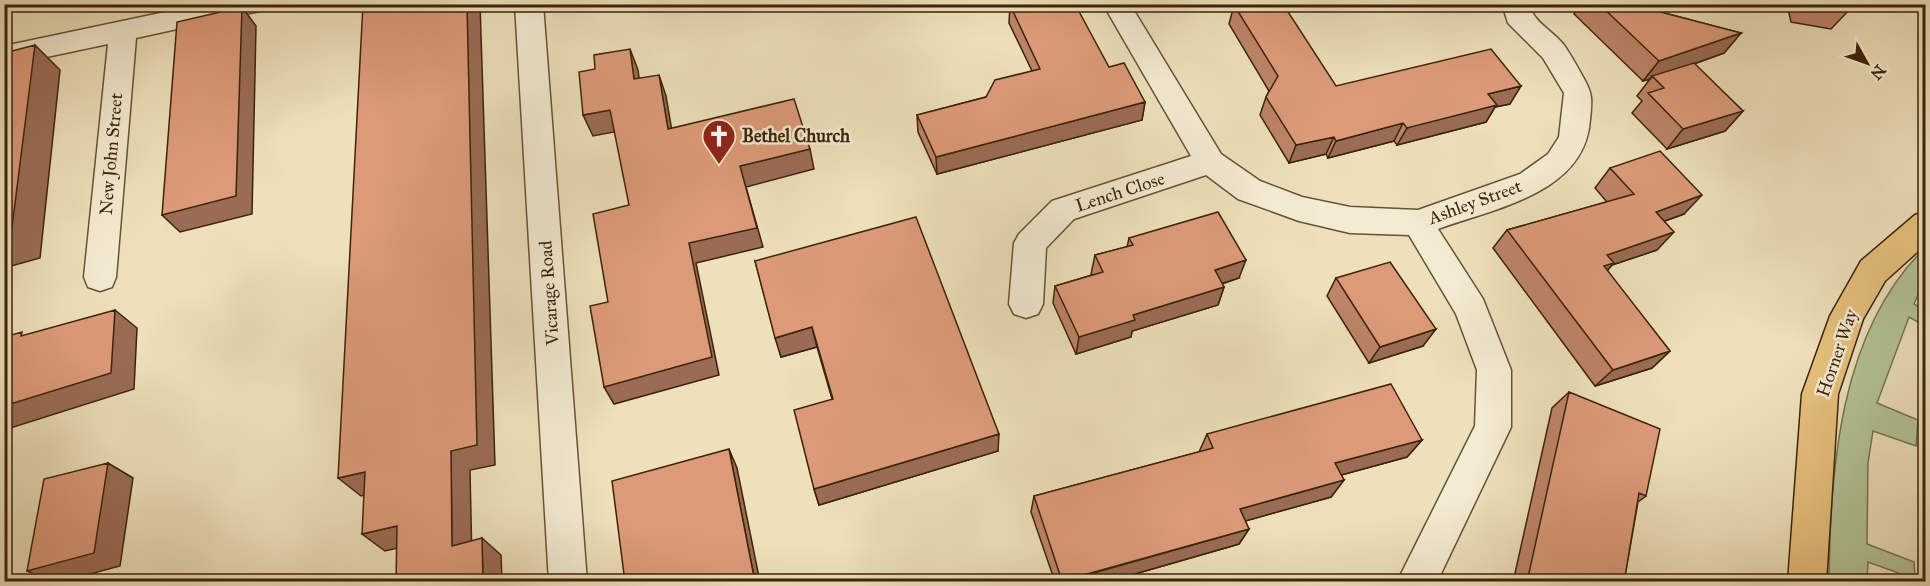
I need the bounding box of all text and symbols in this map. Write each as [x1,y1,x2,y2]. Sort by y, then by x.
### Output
north arrow [1837,33,1897,93]
text: N [1866,61,1890,84]
street label: New John Street [95,91,128,216]
church icon: Bethel Church [701,118,737,165]
place label: Bethel Church [742,125,851,147]
street label: Lench Close [1073,167,1167,217]
street label: Ashley Street [1424,175,1525,229]
street label: Vicarage Road [534,240,565,347]
street label: Horner Way [1812,306,1862,400]

